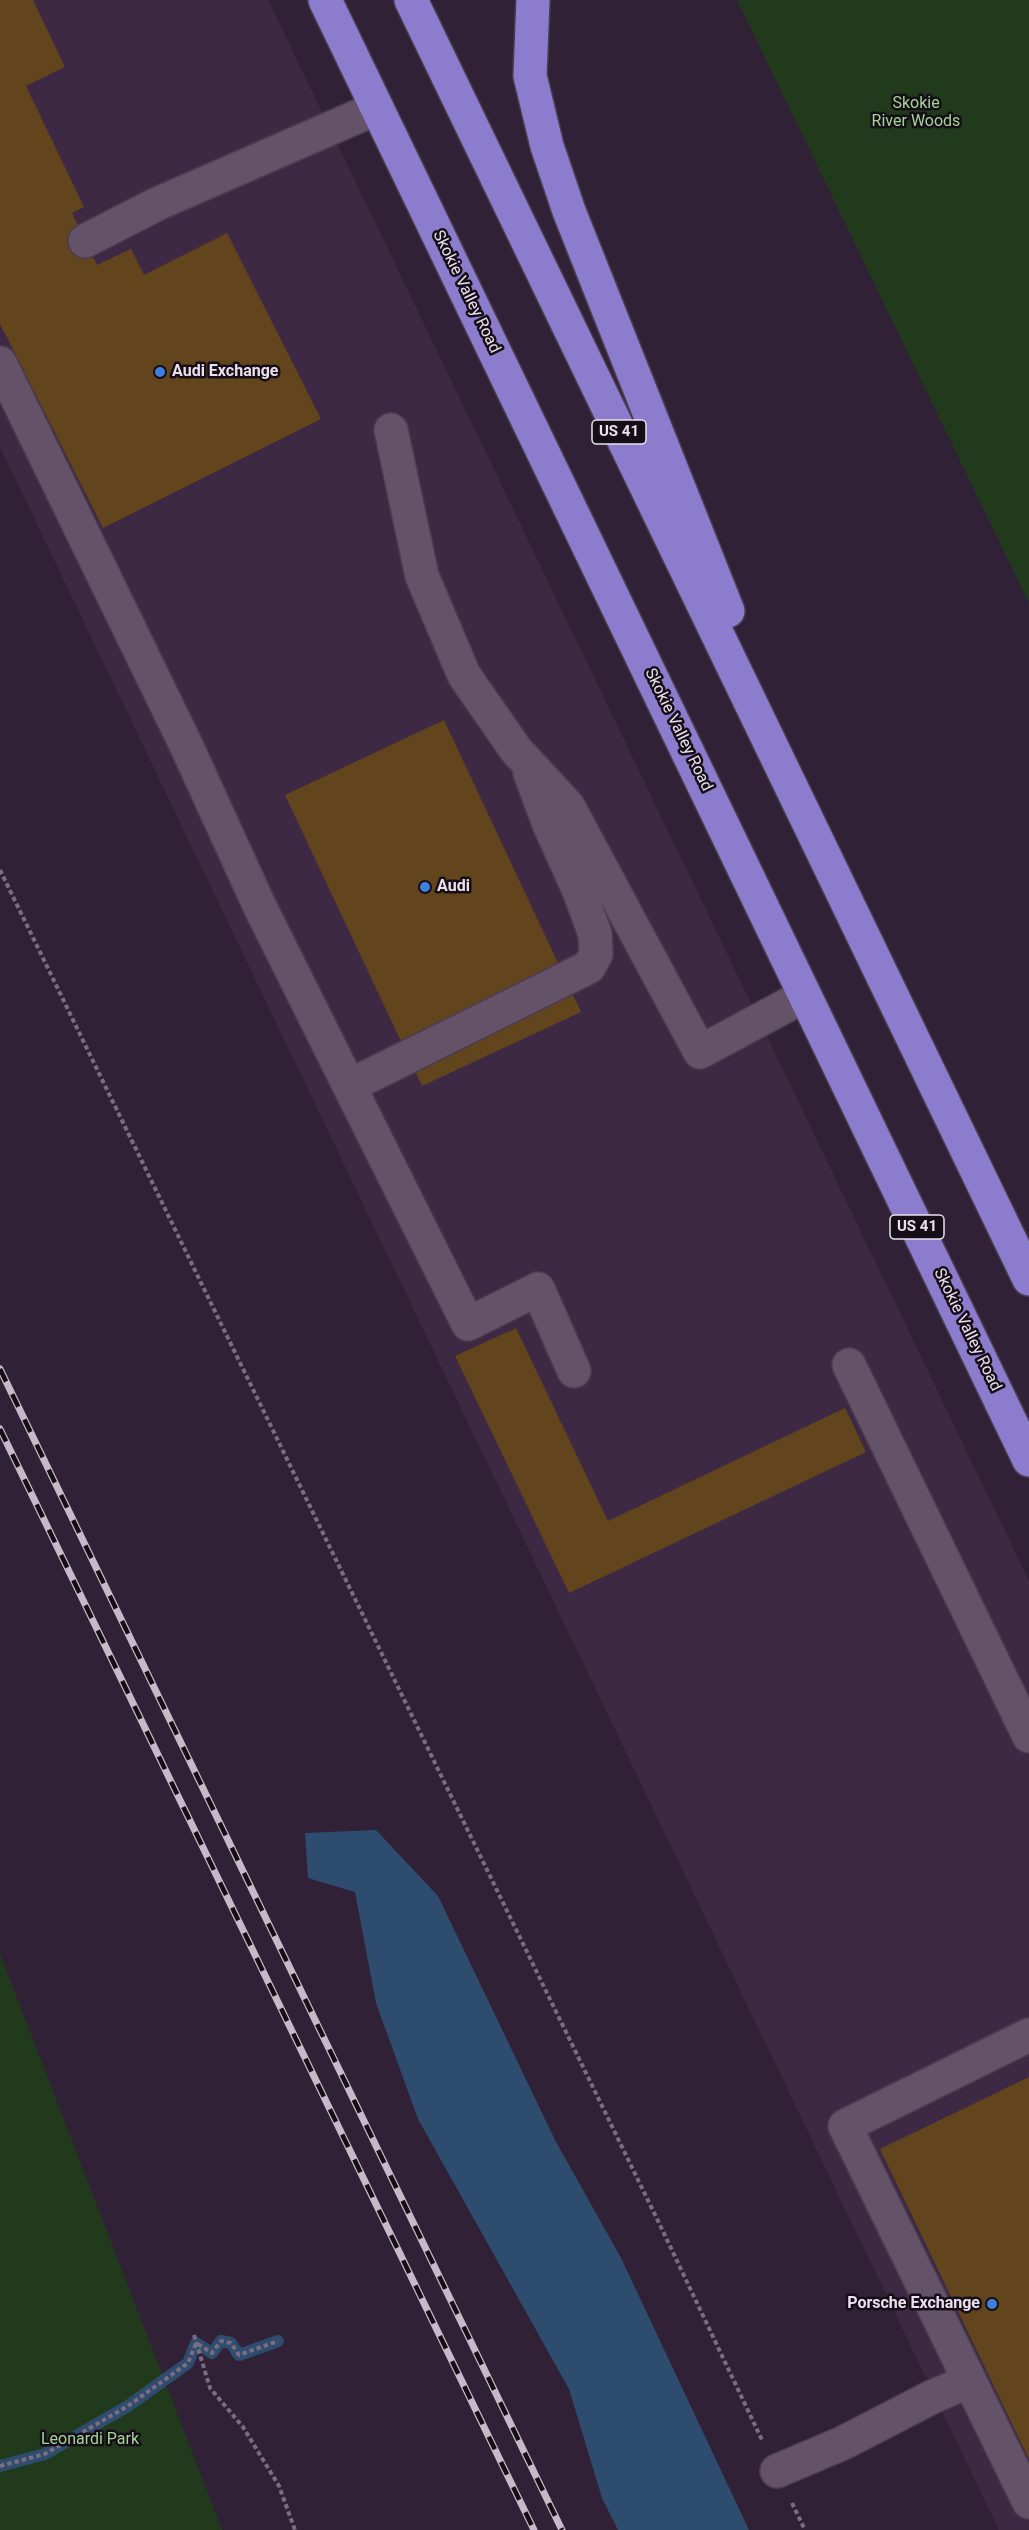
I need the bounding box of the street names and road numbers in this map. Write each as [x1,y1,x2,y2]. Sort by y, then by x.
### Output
street label: Skokie Valley Road [428,228,504,356]
road number: US 41 [592,420,646,444]
street label: Skokie Valley Road [640,666,716,794]
road number: US 41 [890,1215,944,1239]
street label: Skokie Valley Road [929,1266,1005,1394]

